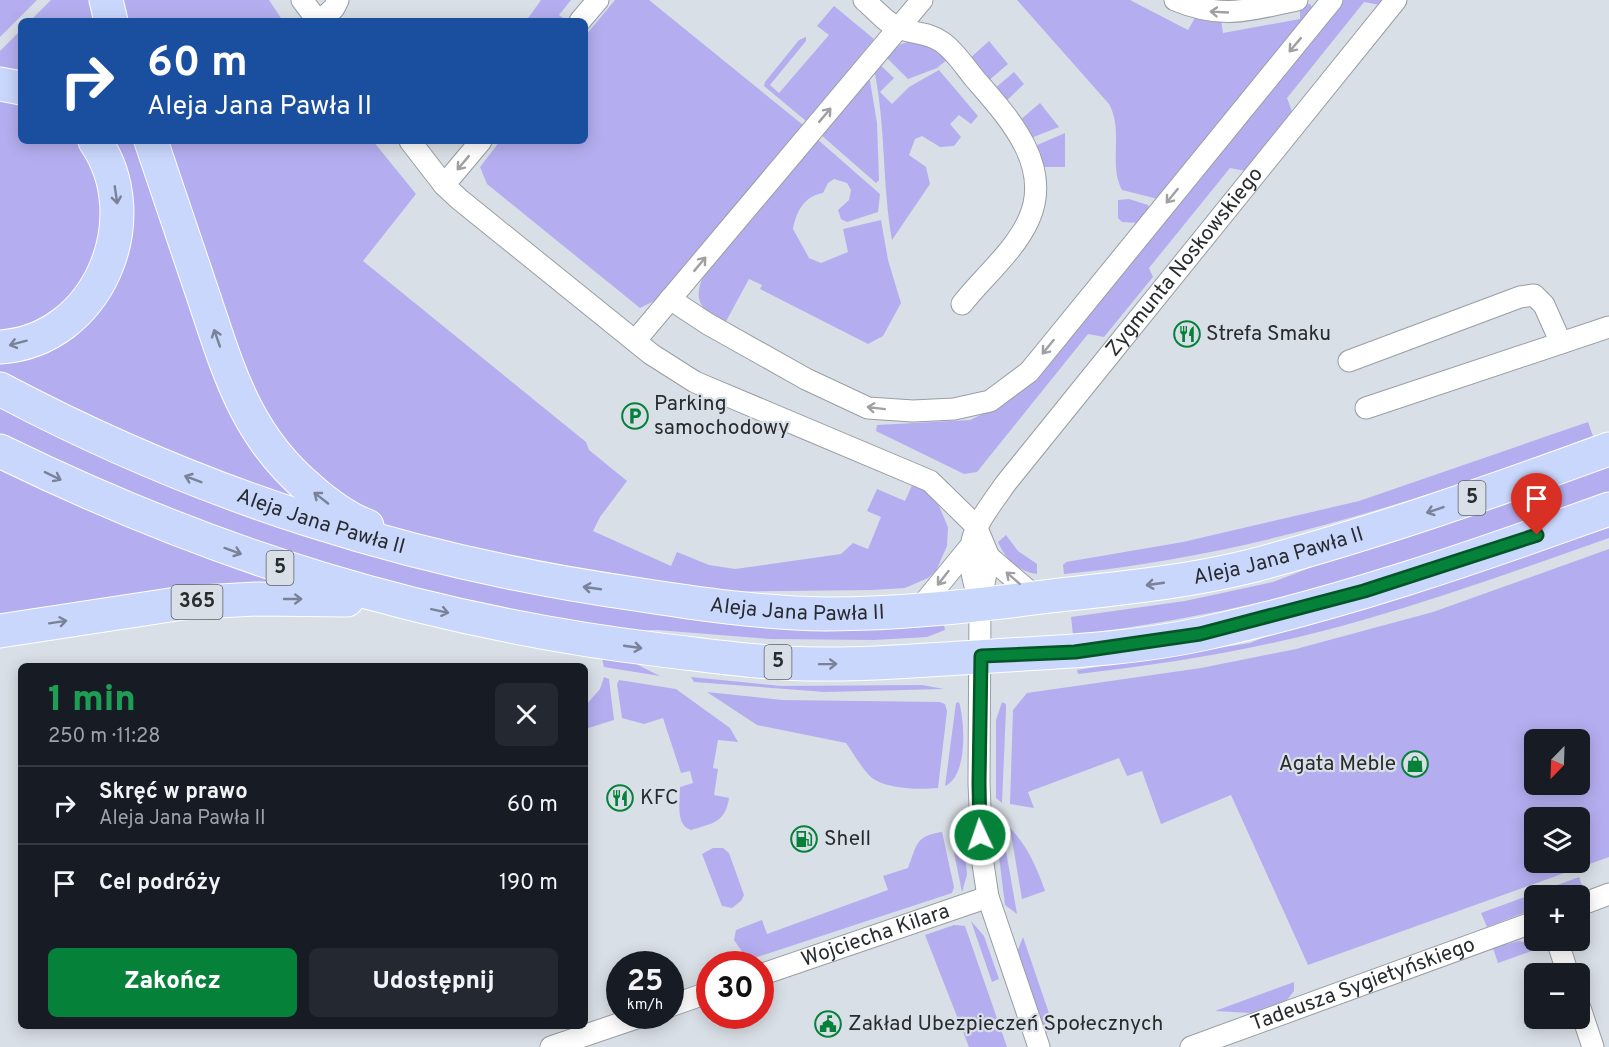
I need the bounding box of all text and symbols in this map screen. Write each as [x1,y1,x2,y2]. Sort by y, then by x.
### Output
one-way arrow [1210,7,1230,18]
one-way arrow [1288,37,1301,53]
text: 60 m [147,38,248,91]
icon: right [48,42,126,120]
text: Aleja Jana Pawła II [147,90,372,124]
one-way arrow [819,107,832,123]
one-way arrow [456,155,469,171]
street label: Zygmunta Noskowskiego [1100,162,1269,362]
one-way arrow [110,185,121,204]
one-way arrow [1165,188,1178,204]
one-way arrow [693,256,706,272]
restaurant icon: Strefa Smaku [1172,319,1202,349]
place label: Strefa Smaku [1206,321,1331,348]
one-way arrow [211,329,222,348]
one-way arrow [9,338,28,350]
one-way arrow [1042,339,1055,355]
place label: Parking samochodowy [654,391,789,442]
parking icon: Parking samochodowy [620,401,650,431]
one-way arrow [867,402,886,413]
one-way arrow [43,471,61,483]
one-way arrow [184,473,203,484]
pin [1511,473,1562,535]
road number: 5 [1458,481,1486,515]
icon: arrive [1520,482,1553,515]
street label: Aleja Jana Pawła II [233,483,408,561]
one-way arrow [313,492,329,505]
one-way arrow [1426,506,1445,517]
street label: Aleja Jana Pawła II [1191,521,1367,591]
one-way arrow [223,546,242,557]
road number: 5 [266,551,294,585]
one-way arrow [936,570,949,586]
one-way arrow [1006,571,1021,585]
one-way arrow [1145,578,1165,589]
one-way arrow [583,583,603,594]
road number: 365 [172,585,222,619]
street label: Aleja Jana Pawła II [708,592,885,628]
one-way arrow [283,593,303,605]
one-way arrow [430,606,449,617]
one-way arrow [47,616,67,627]
one-way arrow [623,641,643,652]
road number: 5 [764,645,792,679]
one-way arrow [817,658,837,670]
text: 1 min [48,678,136,724]
button: close [495,683,558,746]
text: 250 m · 11:28 [48,724,160,750]
north arrow [1524,729,1590,795]
map controls [1524,729,1590,1029]
shop icon: Agata Meble [1400,749,1430,779]
place label: Agata Meble [1279,751,1396,778]
text: Skręć w prawo [99,779,248,806]
restaurant icon: KFC [605,783,635,813]
place label: KFC [640,785,679,812]
icon: right [48,789,81,822]
text: 60 m [507,792,558,819]
position arrow [948,803,1012,867]
text: Aleja Jana Pawła II [99,806,266,832]
button: layers [1524,807,1590,873]
fuel station icon: Shell [789,824,819,854]
place label: Shell [824,826,871,853]
icon: arrive [48,867,81,900]
text: Cel podróży [99,870,221,897]
text: 190 m [499,870,558,897]
button: + [1524,885,1590,951]
street label: Wojciecha Kilara [798,898,953,973]
street label: Tadeusza Sygietyńskiego [1247,931,1479,1038]
button: Zakończ [48,948,297,1017]
button: Udostępnij [309,948,558,1017]
speed limit sign: 30 [696,951,774,1029]
button: − [1524,963,1590,1029]
text: 25 [627,964,663,1001]
text: km/h [627,996,663,1015]
public building icon: Zakład Ubezpieczeń Społecznych [813,1009,843,1039]
place label: Zakład Ubezpieczeń Społecznych [848,1011,1163,1038]

